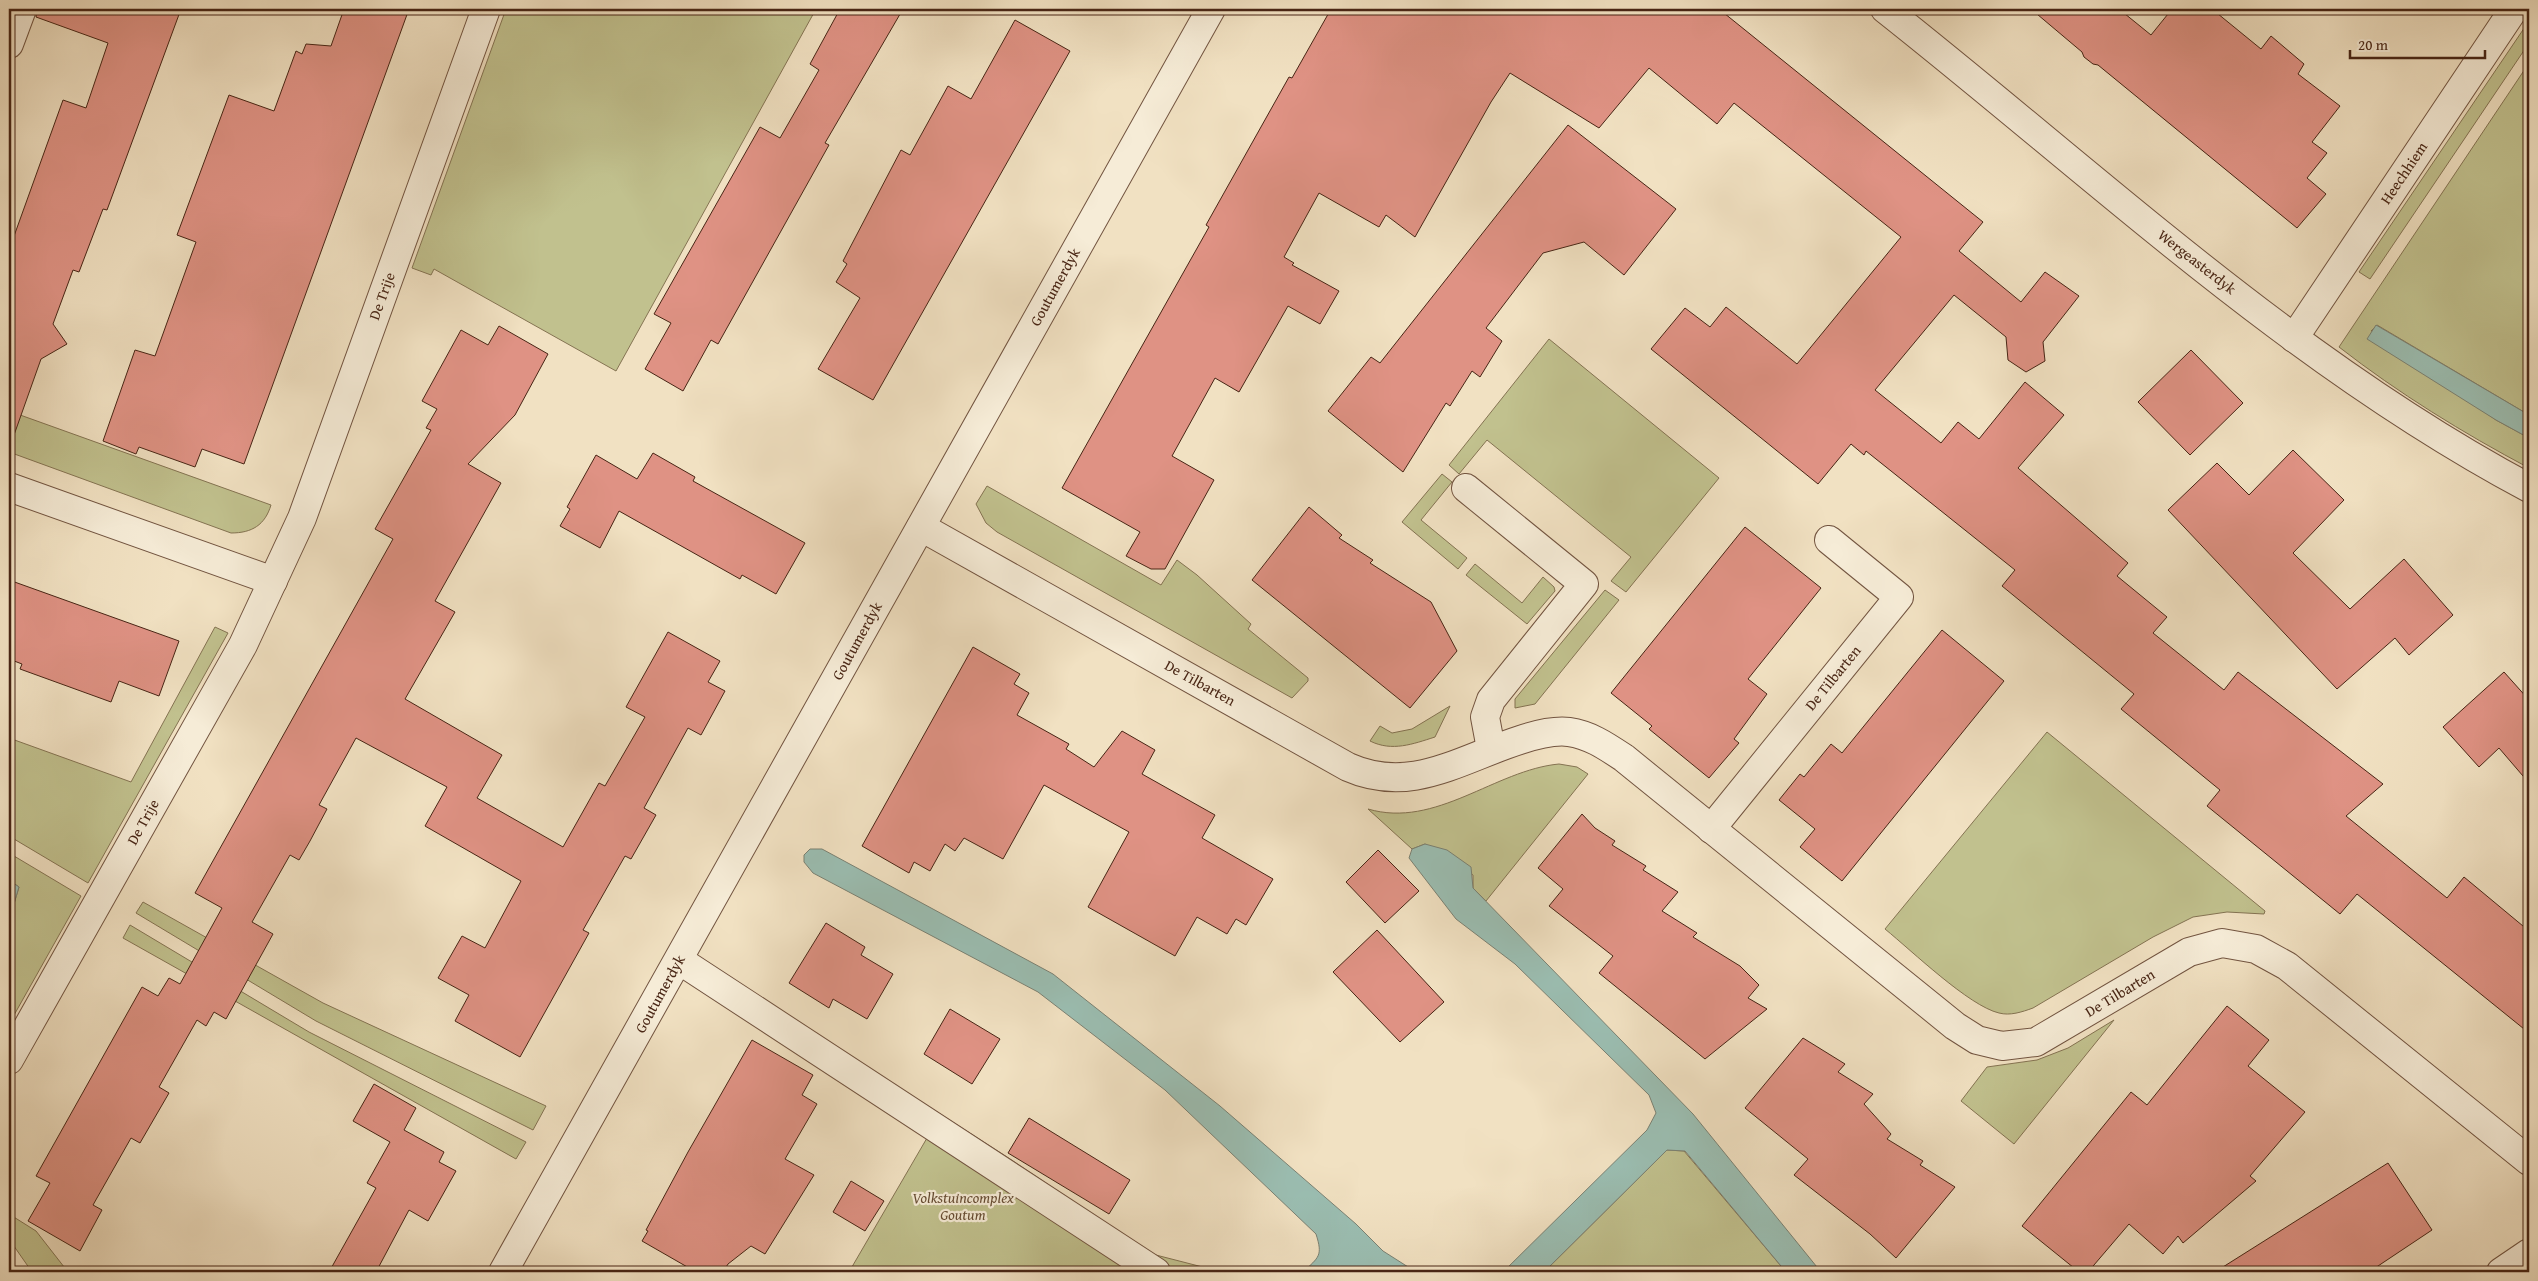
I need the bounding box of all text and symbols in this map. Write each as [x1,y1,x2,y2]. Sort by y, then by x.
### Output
scale bar [2350,28,2486,60]
text: 20 m [2358,34,2389,55]
street label: Heechhiem [2375,137,2433,208]
street label: Wergeasterdyk [2154,224,2241,299]
street label: Goutumerdyk [1024,244,1085,330]
street label: De Trije [363,269,400,323]
street label: Goutumerdyk [826,598,887,684]
street label: De Tilbarten [1800,640,1866,715]
street label: De Tilbarten [1161,654,1240,711]
street label: De Trije [121,795,164,848]
street label: Goutumerdyk [629,951,690,1037]
street label: De Tilbarten [2081,963,2159,1022]
park label: Volkstuincomplex Goutum [912,1187,1014,1225]

